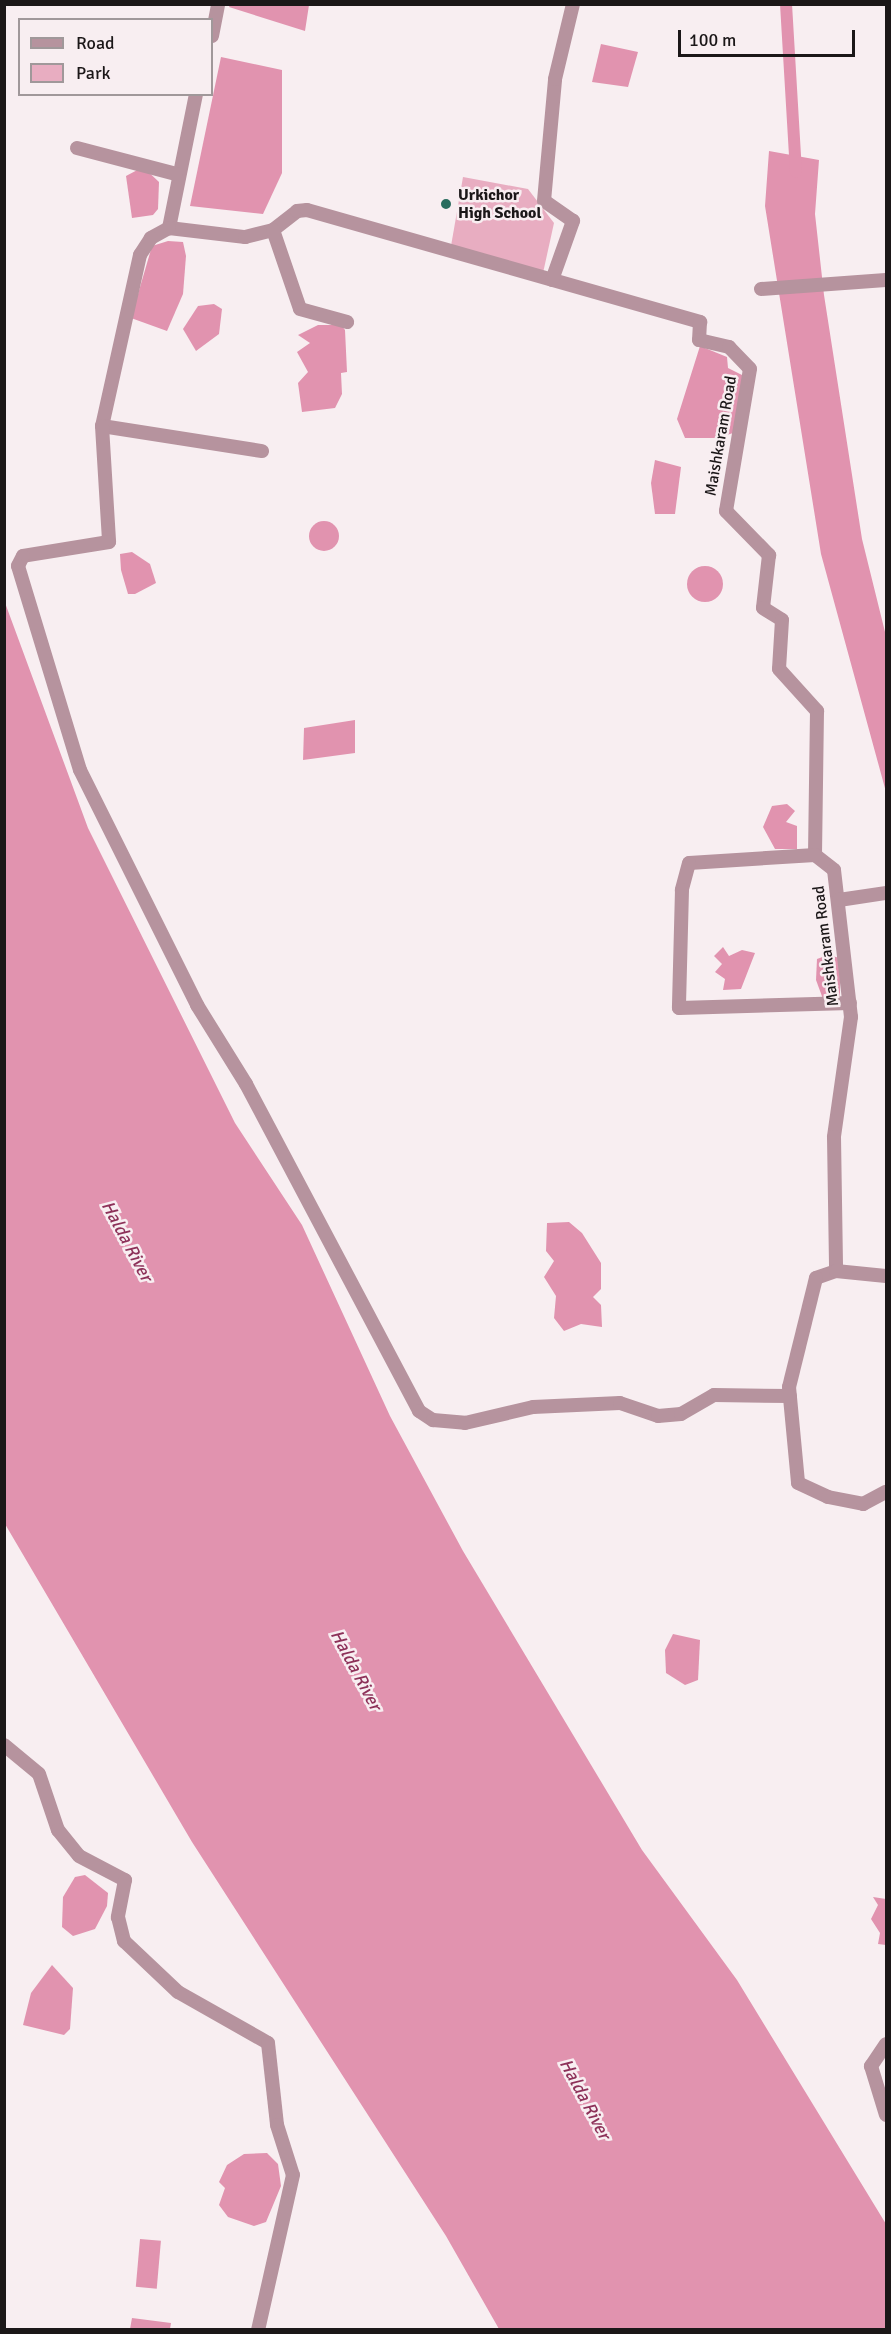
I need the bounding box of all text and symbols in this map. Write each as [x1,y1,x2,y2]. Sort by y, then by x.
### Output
legend [18,18,213,96]
scale bar [681,18,858,56]
text: 100 m [689,29,736,51]
text: Road [76,32,115,54]
text: Park [76,62,111,84]
place label: Urkichor High School [458,185,541,223]
marker: Urkichor High School [439,197,453,211]
street label: Maishkaram Road [701,374,741,498]
street label: Maishkaram Road [809,884,843,1008]
water label: Halda River [97,1197,157,1285]
water label: Halda River [326,1626,386,1714]
water label: Halda River [555,2055,615,2143]

